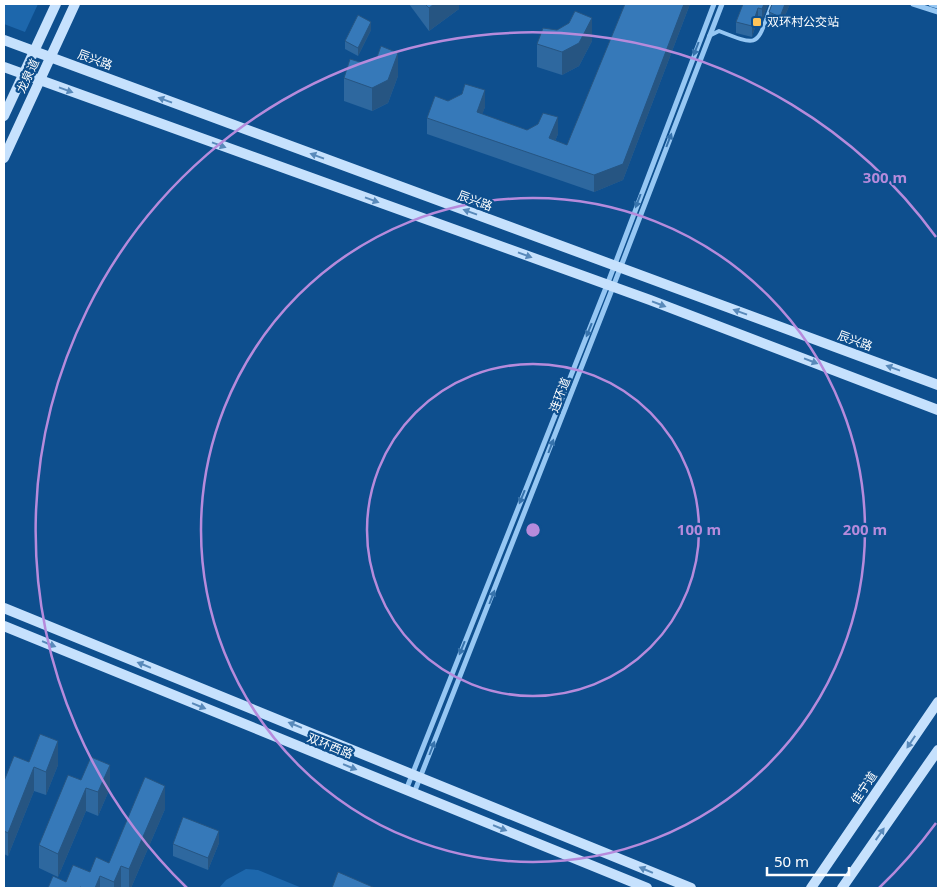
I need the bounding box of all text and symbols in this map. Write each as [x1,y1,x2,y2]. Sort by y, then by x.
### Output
place label: 双环村公交站 [767,13,839,30]
marker: 双环村公交站 [751,16,763,28]
one-way arrow [692,42,700,57]
street label: 辰兴路 [75,45,115,74]
street label: 龙泉道 [12,56,43,96]
one-way arrow [59,86,74,94]
one-way arrow [158,95,172,103]
one-way arrow [666,133,674,148]
one-way arrow [212,141,227,149]
one-way arrow [310,152,325,159]
text: 300 m [863,167,907,187]
street label: 辰兴路 [455,186,495,215]
one-way arrow [634,194,642,208]
one-way arrow [364,197,379,204]
one-way arrow [462,208,477,216]
one-way arrow [517,252,532,259]
one-way arrow [652,300,666,308]
one-way arrow [732,308,747,316]
one-way arrow [584,323,592,337]
street label: 辰兴路 [835,326,875,355]
one-way arrow [804,358,818,366]
one-way arrow [885,364,900,371]
street label: 连环道 [545,375,574,415]
one-way arrow [548,438,555,453]
one-way arrow [518,490,526,505]
text: 100 m [677,519,721,539]
text: 200 m [843,519,887,539]
centre of rings [524,521,542,539]
one-way arrow [488,590,496,604]
one-way arrow [42,641,56,649]
one-way arrow [458,641,466,656]
one-way arrow [137,660,151,668]
one-way arrow [192,702,206,710]
one-way arrow [288,721,302,729]
street label: 双环西路 [305,729,356,762]
one-way arrow [906,735,916,749]
one-way arrow [428,740,436,755]
one-way arrow [343,763,358,771]
street label: 佳宁道 [846,768,881,807]
one-way arrow [493,825,507,833]
one-way arrow [875,827,885,841]
scale bar [767,844,850,876]
text: 50 m [774,851,809,871]
one-way arrow [639,865,653,873]

